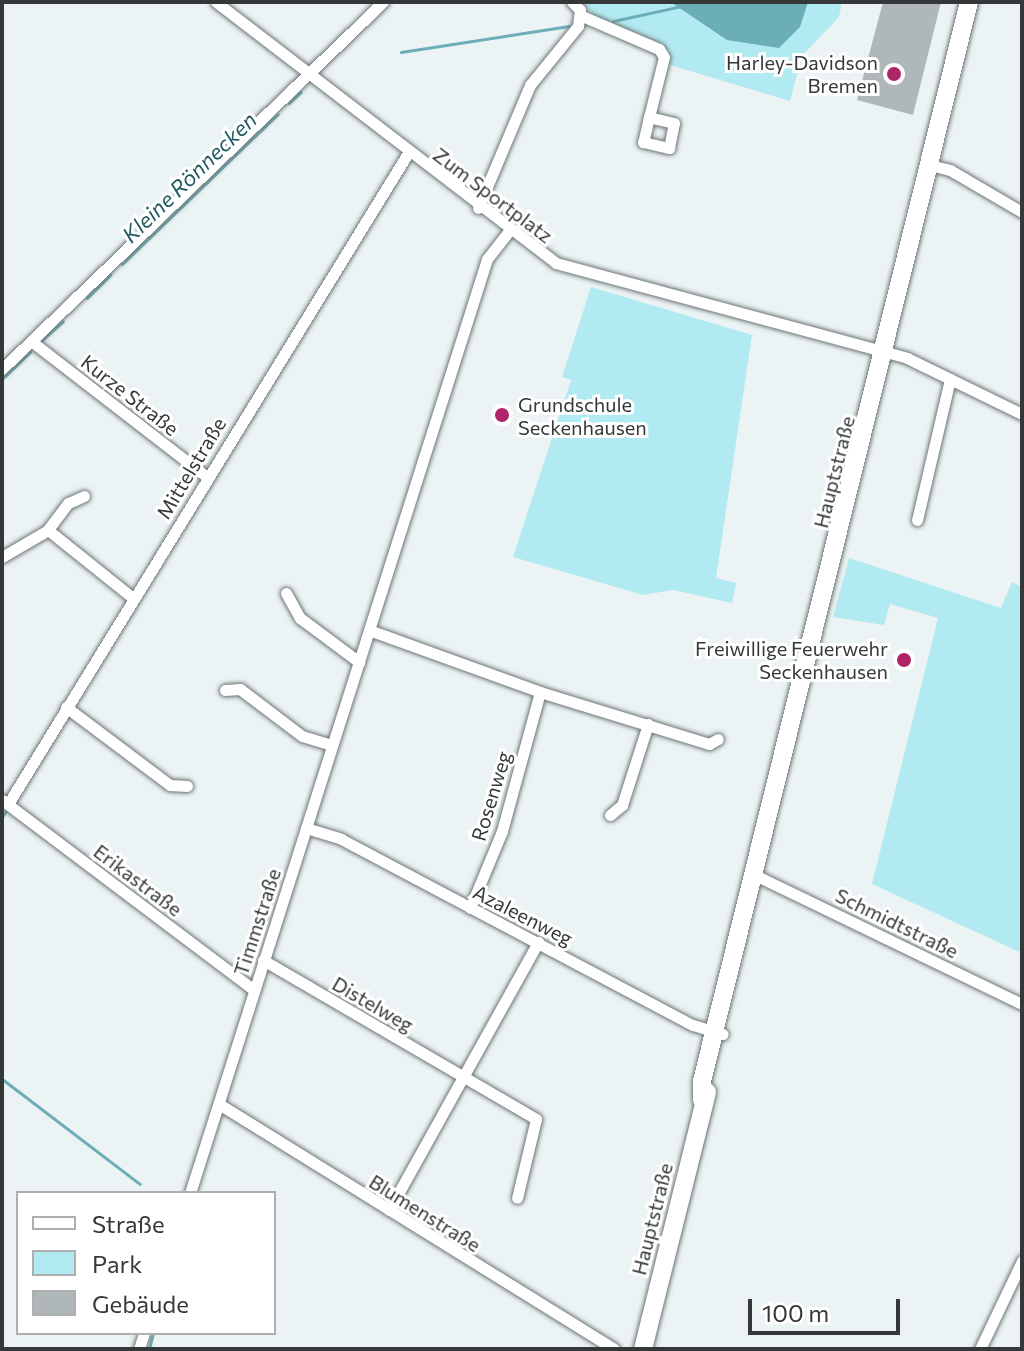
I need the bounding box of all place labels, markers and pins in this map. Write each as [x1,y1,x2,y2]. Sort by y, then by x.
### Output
place label: Harley-Davidson Bremen [726,50,878,97]
marker: Harley-Davidson Bremen [885,65,903,83]
place label: Grundschule Seckenhausen [518,392,647,439]
marker: Grundschule Seckenhausen [493,406,511,424]
place label: Freiwillige Feuerwehr Seckenhausen [695,636,888,683]
marker: Freiwillige Feuerwehr Seckenhausen [895,651,913,669]

